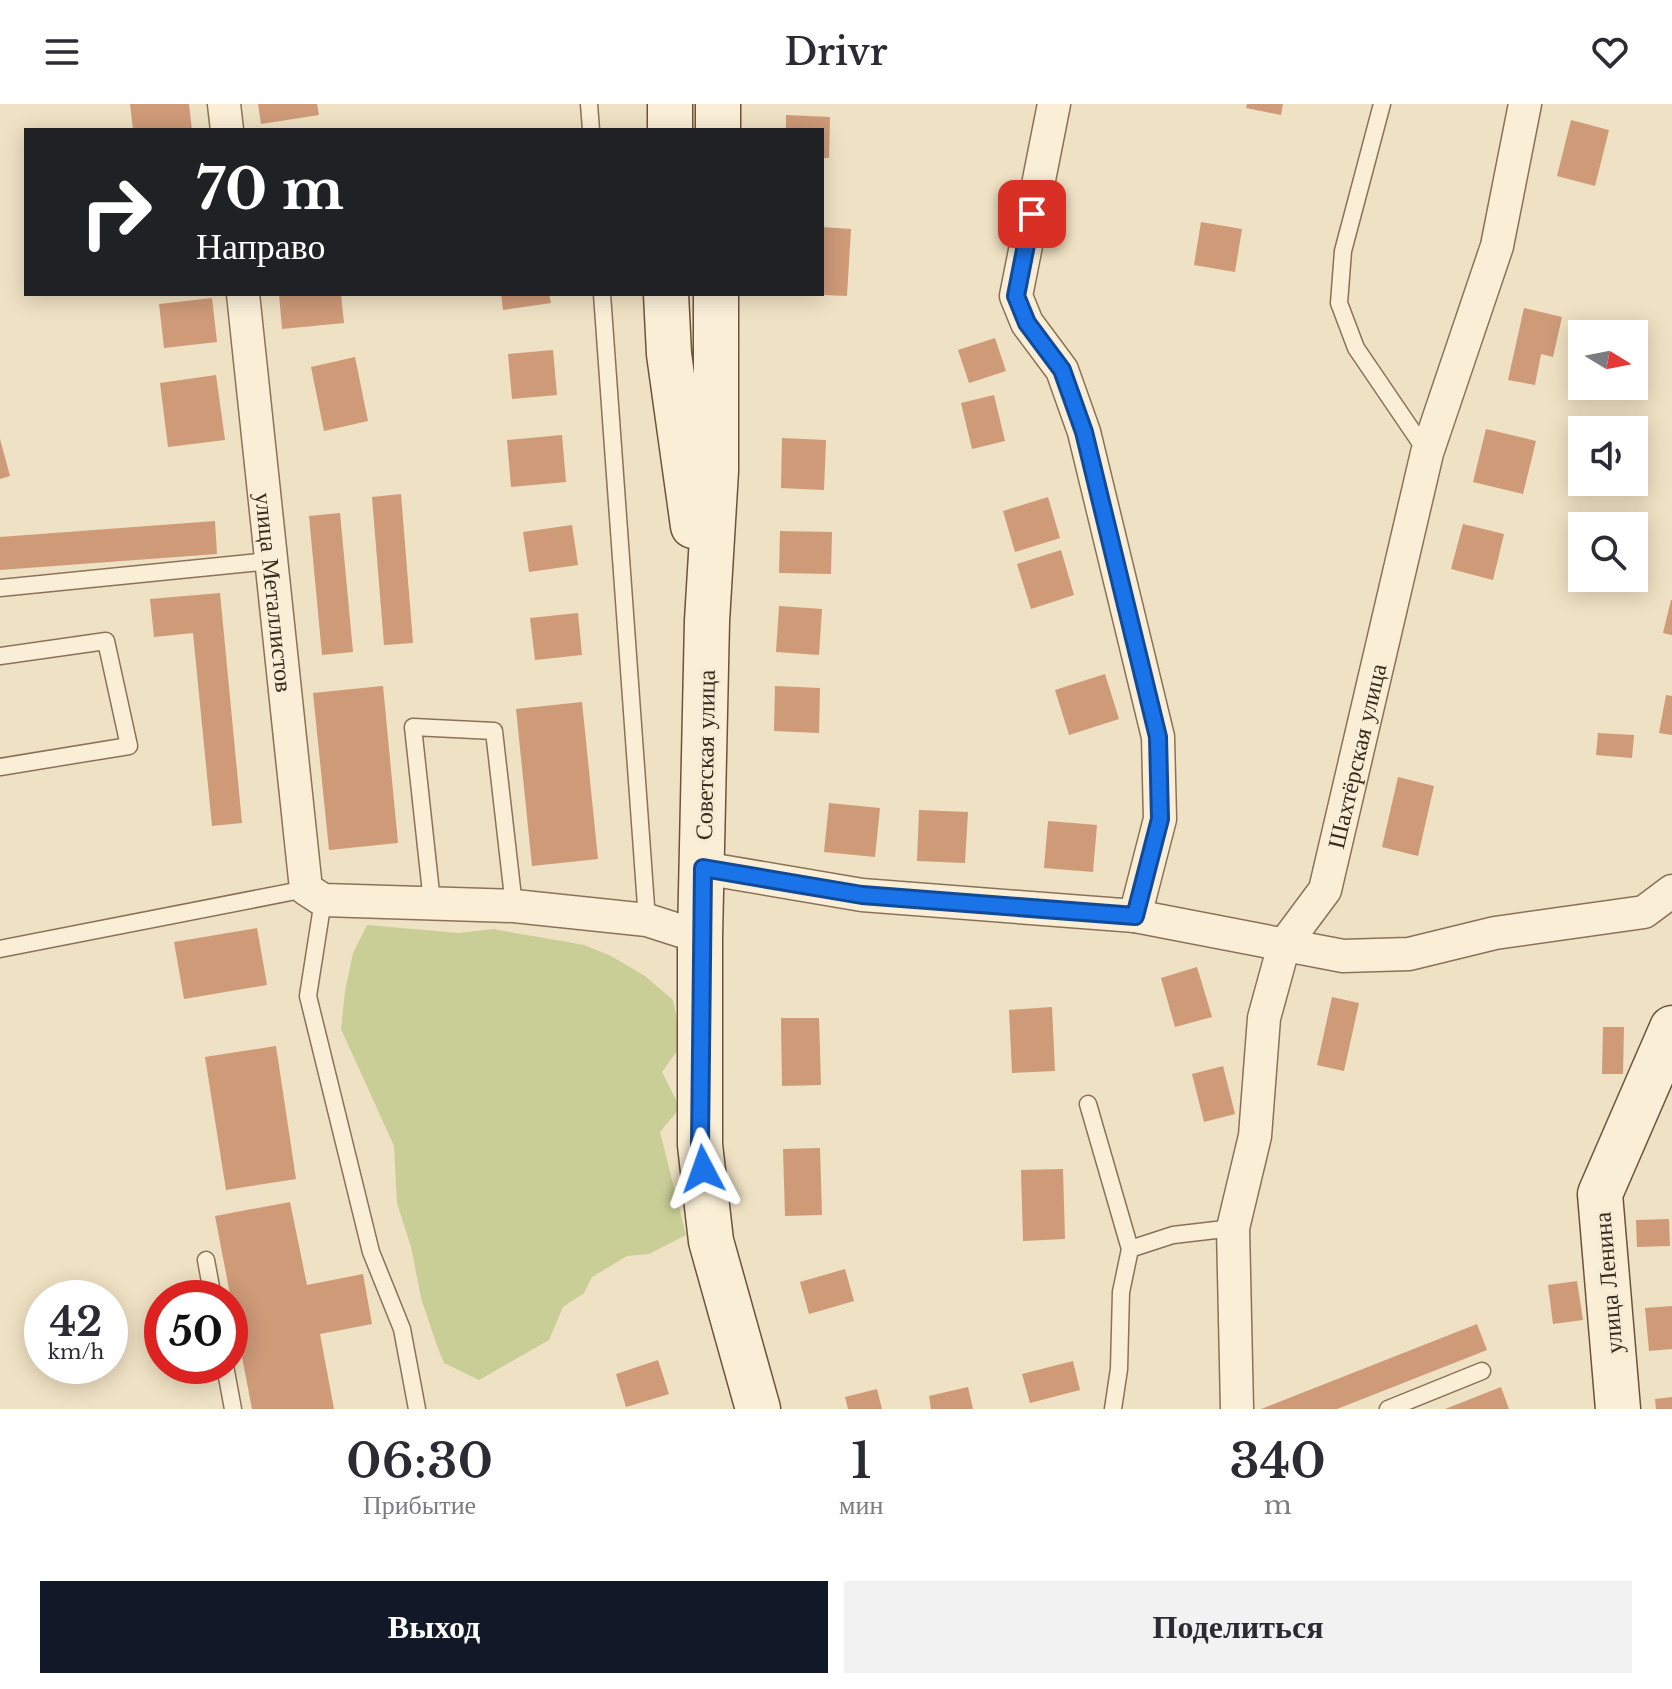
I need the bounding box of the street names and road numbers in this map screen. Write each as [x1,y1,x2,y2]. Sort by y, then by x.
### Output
street label: улица Металлистов [250,491,300,694]
street label: Шахтёрская улица [1321,660,1392,851]
street label: Советская улица [689,669,721,840]
street label: улица Ленина [1587,1211,1629,1355]

